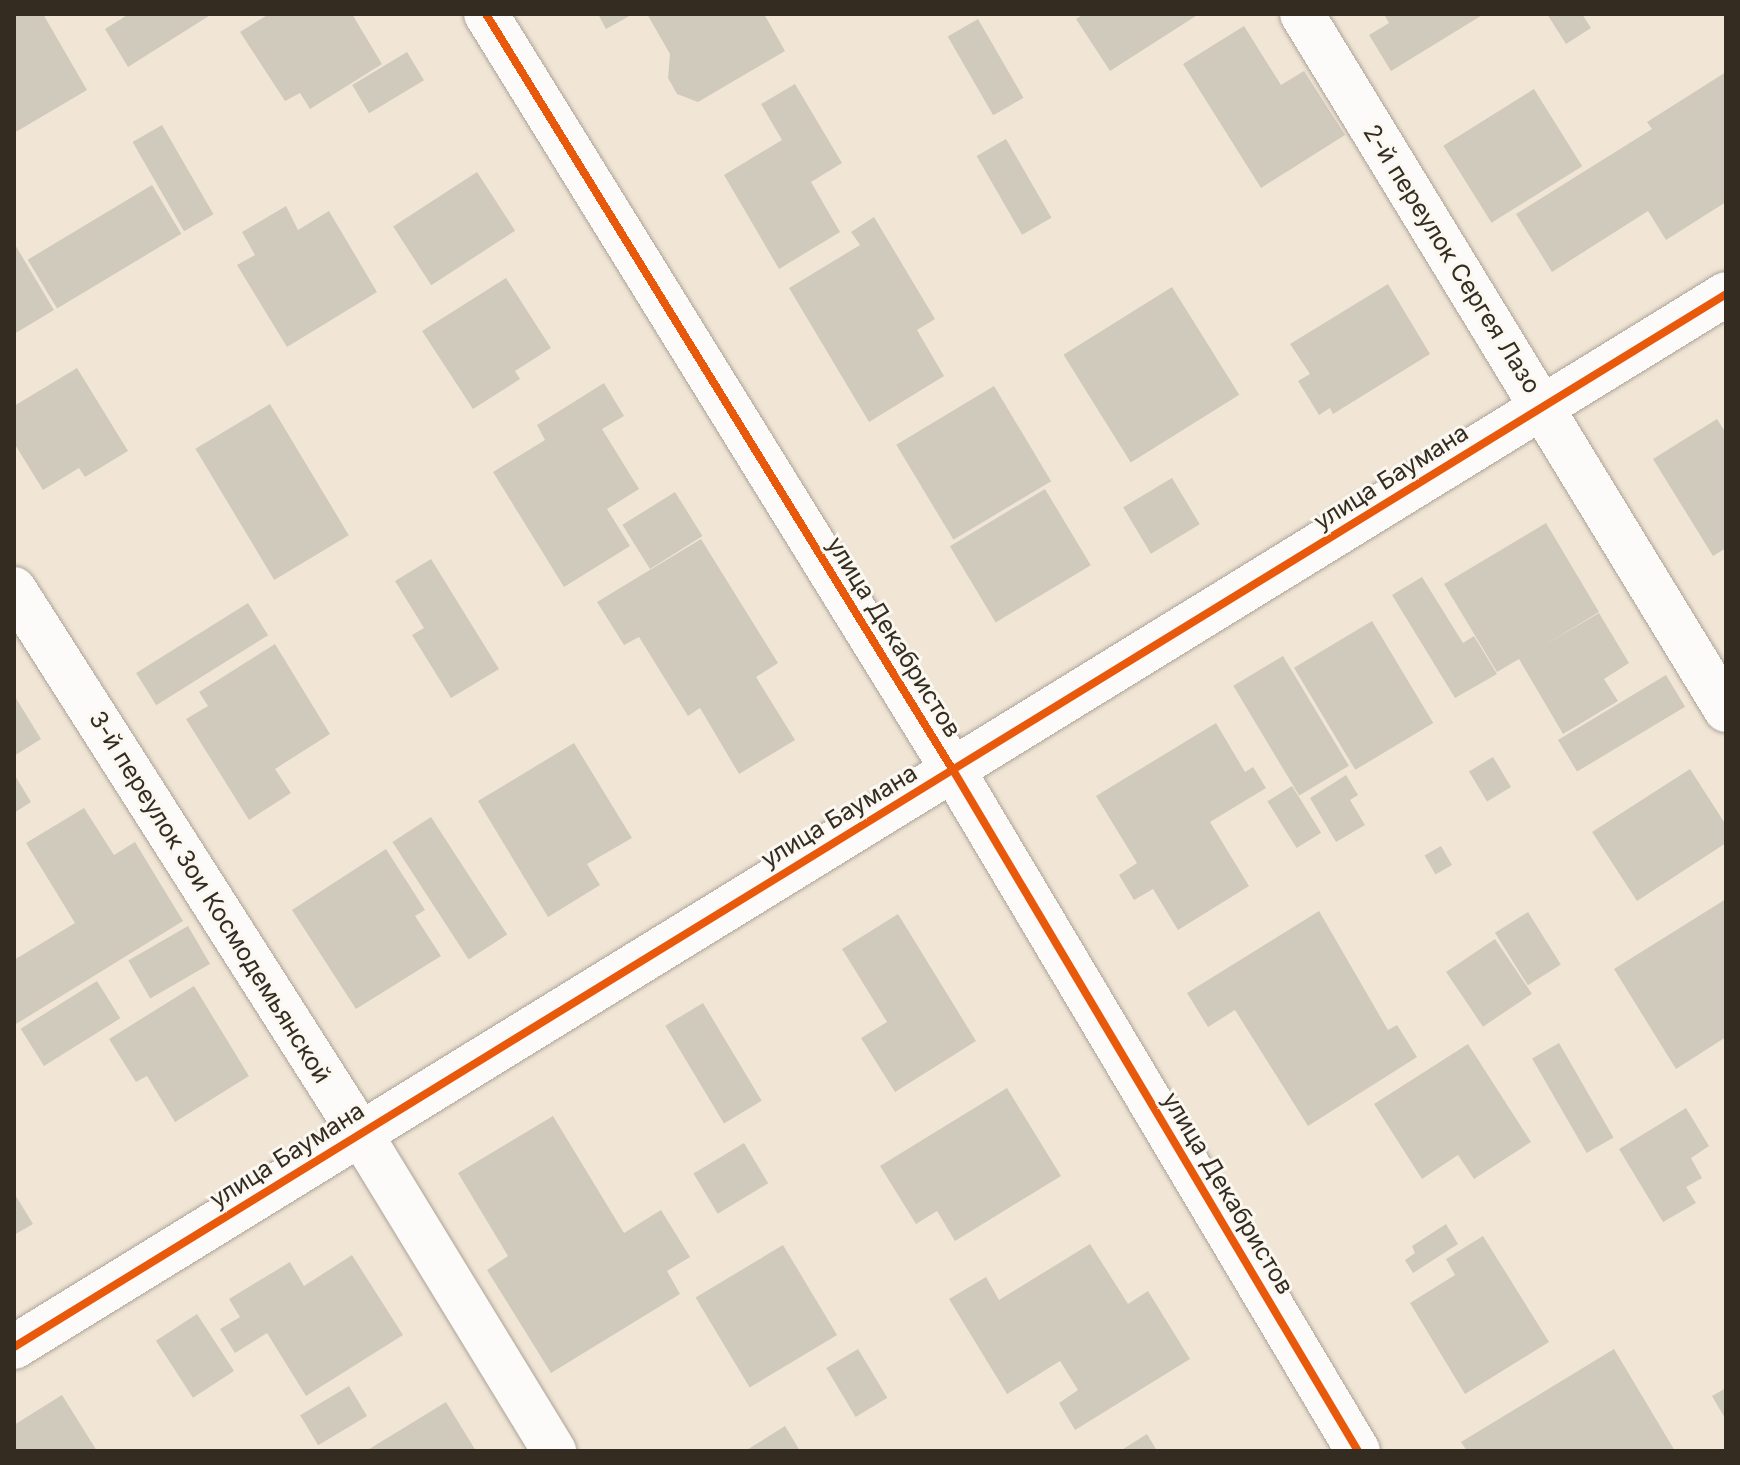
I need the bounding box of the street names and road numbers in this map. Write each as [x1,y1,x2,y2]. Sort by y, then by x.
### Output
street label: 2-й переулок Сергея Лазо [1357,119,1547,399]
street label: улица Баумана [1308,418,1474,536]
street label: улица Декабристов [821,532,967,742]
street label: 3-й переулок Зои Космодемьянской [83,706,337,1088]
street label: улица Баумана [756,758,922,874]
street label: улица Декабристов [1156,1087,1300,1299]
street label: улица Баумана [204,1096,370,1214]

